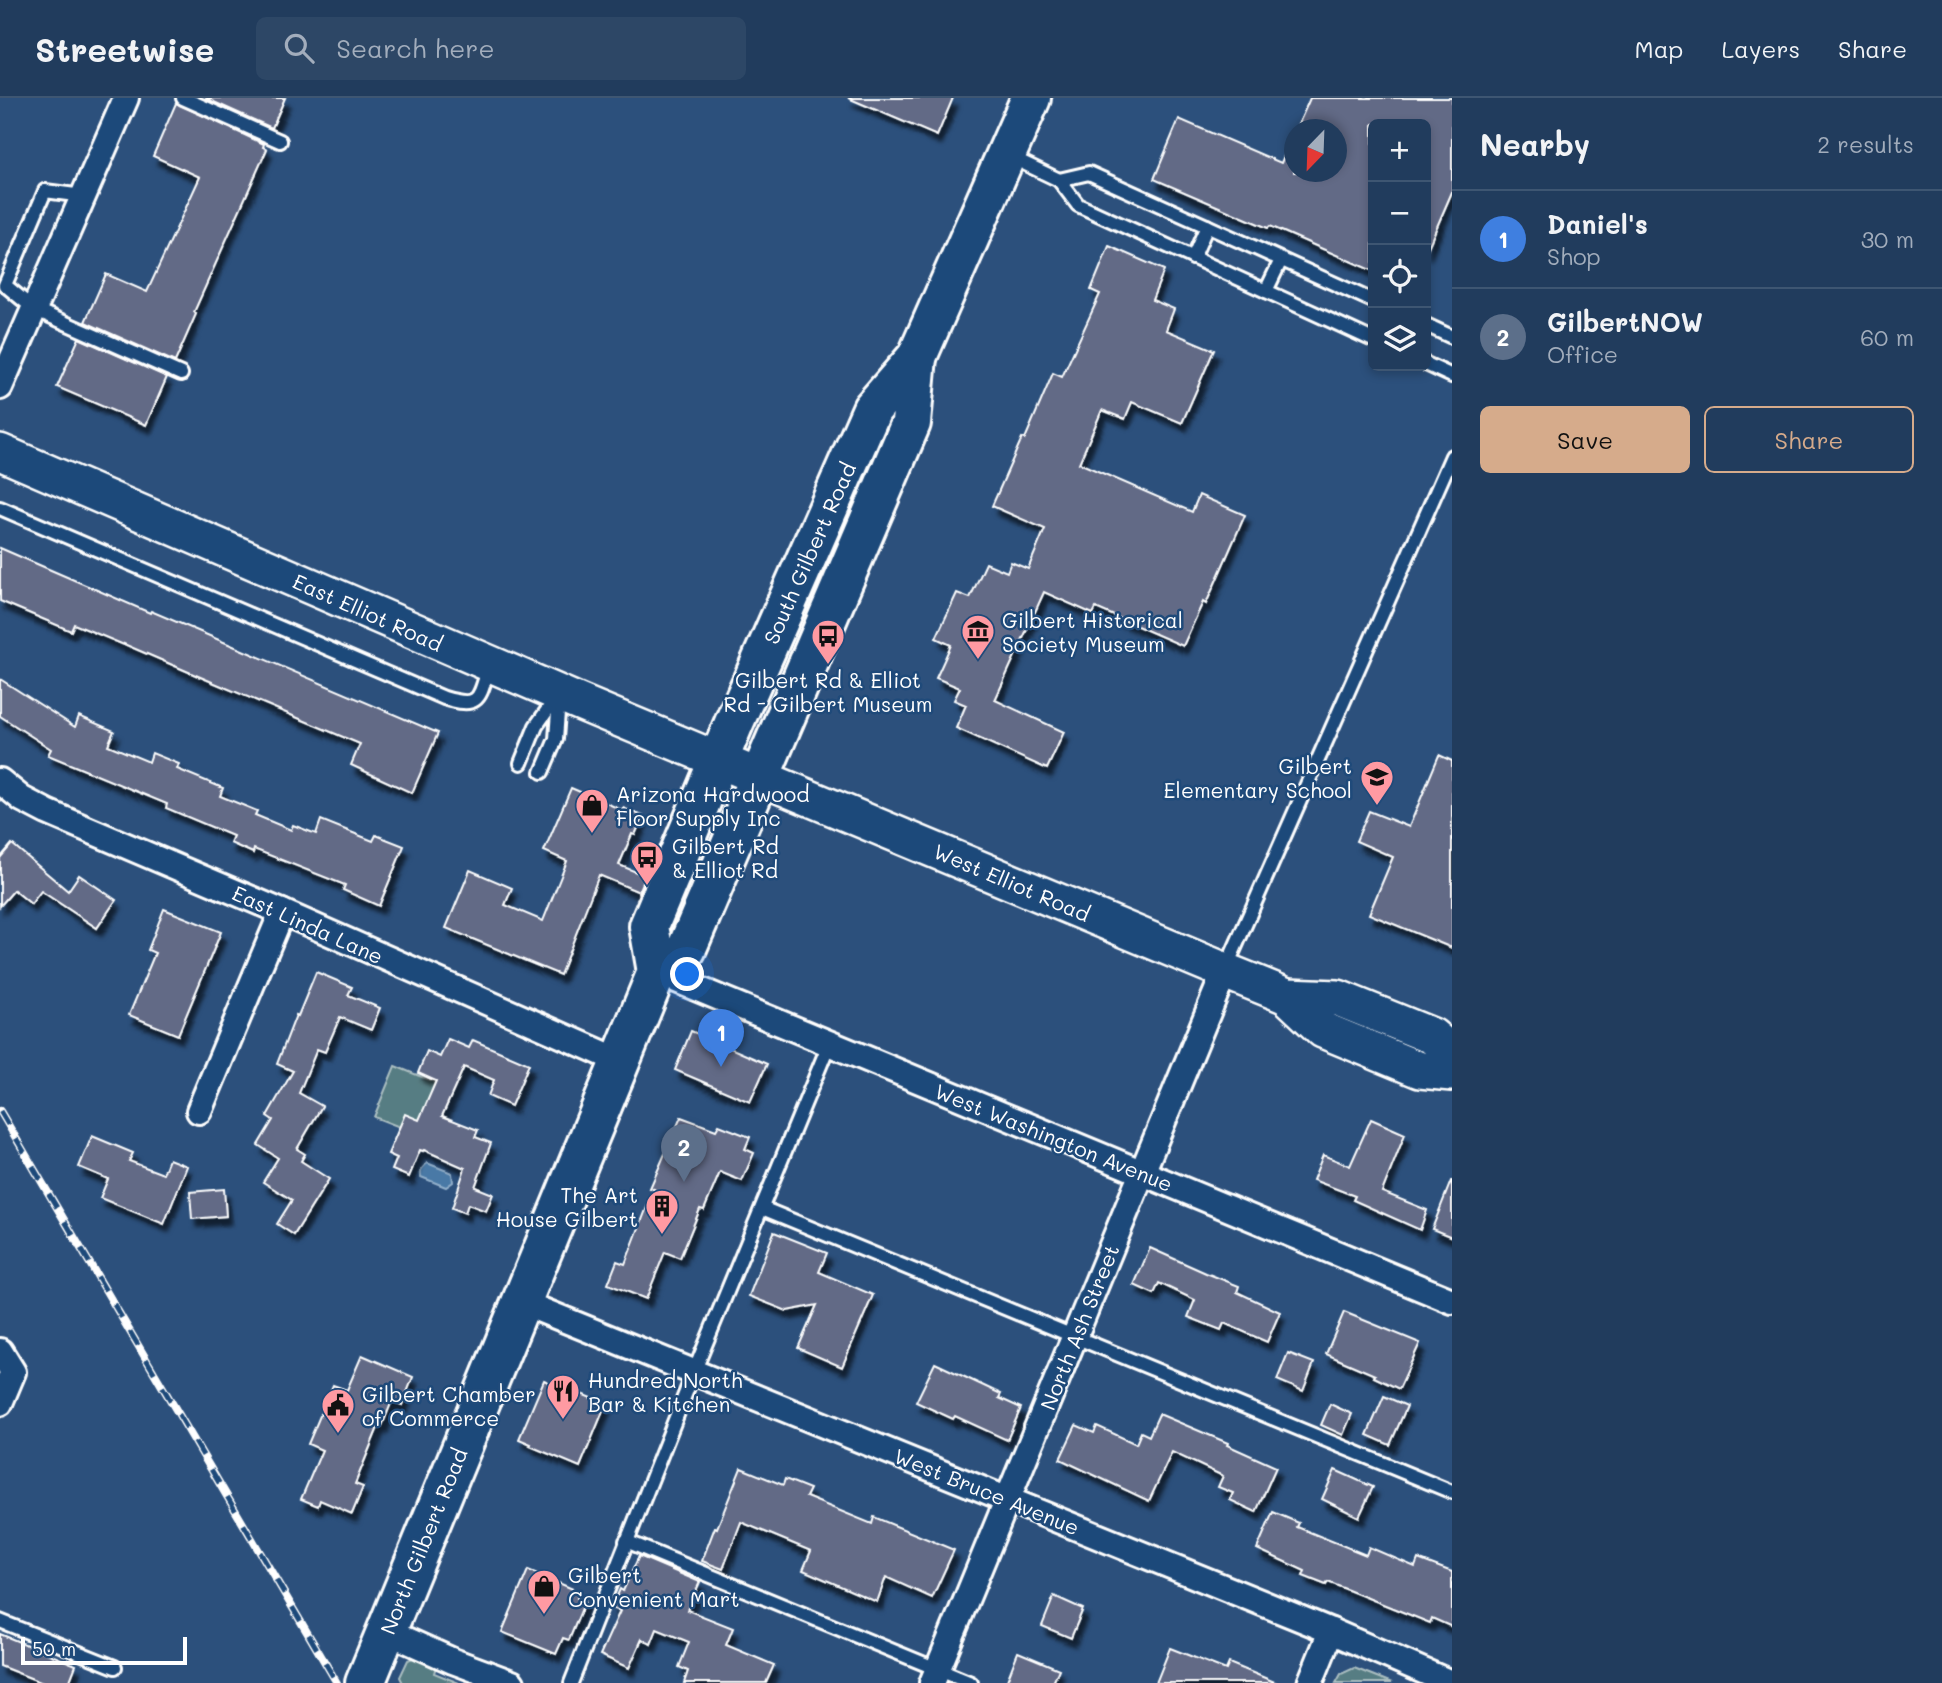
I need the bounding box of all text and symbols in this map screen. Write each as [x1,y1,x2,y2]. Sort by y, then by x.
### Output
search box [256,17,746,80]
text: Streetwise [35,27,214,70]
icon: search [280,29,318,67]
text: Search here [336,31,495,65]
text: Map [1635,33,1683,64]
text: Layers [1721,33,1800,64]
text: Share [1838,33,1907,64]
north arrow [1284,119,1347,182]
map controls [1368,119,1431,371]
button: + [1368,119,1431,182]
text: Nearby [1480,124,1590,164]
text: 2 results [1817,129,1914,159]
button: − [1368,182,1431,245]
text: Daniel's [1547,207,1648,241]
text: 1 [1498,224,1508,254]
text: 30 m [1861,224,1914,254]
text: Shop [1547,241,1601,271]
button: locate [1368,245,1431,308]
text: GilbertNOW [1547,305,1703,339]
button: layers [1368,308,1431,371]
text: 2 [1497,322,1509,352]
text: 60 m [1860,322,1914,352]
text: Office [1547,339,1618,369]
button: Save [1480,406,1690,473]
button: Share [1704,406,1914,473]
street label: South Gilbert Road [757,458,861,648]
street label: East Elliot Road [289,567,447,657]
place label: Gilbert Historical Society Museum [1002,606,1183,657]
museum icon: Gilbert Historical Society Museum [959,612,997,661]
bus stop icon: Gilbert Rd & Elliot Rd - Gilbert Museum [809,617,847,666]
place label: Gilbert Rd & Elliot Rd - Gilbert Museum [724,666,932,717]
place label: Gilbert Elementary School [1164,752,1352,803]
school or university icon: Gilbert Elementary School [1358,758,1396,807]
place label: Arizona Hardwood Floor Supply Inc [616,780,810,831]
shop icon: Arizona Hardwood Floor Supply Inc [573,786,611,835]
place label: Gilbert Rd & Elliot Rd [672,832,779,883]
street label: West Elliot Road [930,837,1094,927]
bus stop icon: Gilbert Rd & Elliot Rd [628,838,666,887]
street label: East Linda Lane [228,879,388,969]
your location [670,957,704,991]
pin: 1 [698,1009,744,1067]
street label: West Washington Avenue [931,1077,1177,1197]
pin: 2 [661,1124,707,1182]
place label: The Art House Gilbert [496,1181,638,1232]
building icon: The Art House Gilbert [643,1187,681,1236]
street label: North Ash Street [1033,1240,1125,1414]
place label: Hundred North Bar & Kitchen [588,1366,743,1417]
restaurant icon: Hundred North Bar & Kitchen [544,1372,582,1421]
place label: Gilbert Chamber of Commerce [362,1380,536,1431]
public building icon: Gilbert Chamber of Commerce [319,1386,357,1435]
street label: West Bruce Avenue [890,1442,1084,1540]
street label: North Gilbert Road [373,1444,473,1638]
place label: Gilbert Convenient Mart [568,1561,739,1612]
shop icon: Gilbert Convenient Mart [525,1567,563,1616]
scale bar [21,1634,187,1666]
text: 50 m [32,1636,76,1661]

